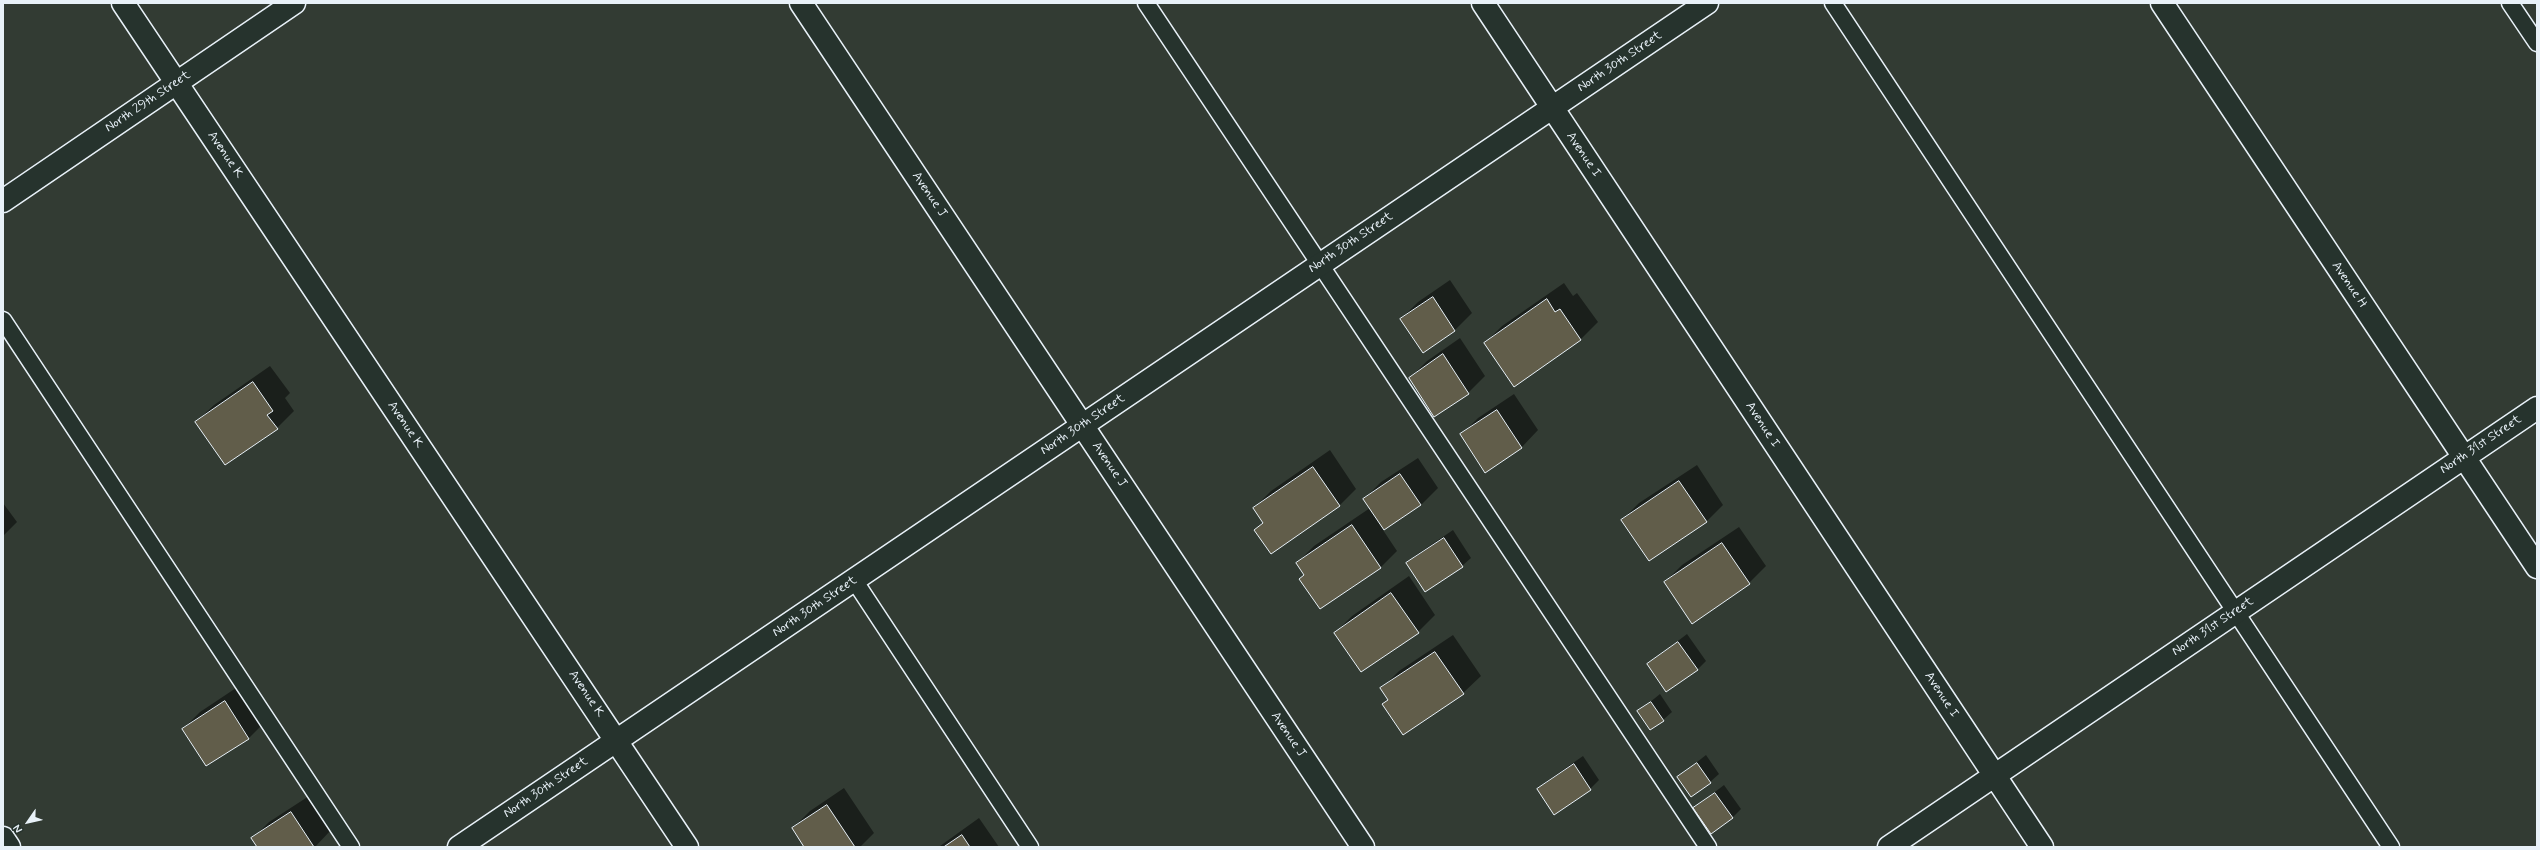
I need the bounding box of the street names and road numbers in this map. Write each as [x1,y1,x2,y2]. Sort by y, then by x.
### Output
street label: North 30th Street [1575,28,1665,96]
street label: North 29th Street [102,68,194,136]
street label: Avenue K [204,129,246,181]
street label: Avenue I [1562,129,1604,181]
street label: Avenue J [908,169,950,221]
street label: North 30th Street [1306,209,1396,277]
street label: Avenue H [2328,259,2370,311]
street label: North 30th Street [1038,391,1128,459]
street label: Avenue K [384,399,426,451]
street label: Avenue I [1742,399,1782,451]
street label: North 31st Street [2437,412,2525,478]
street label: Avenue J [1088,439,1130,491]
street label: North 30th Street [770,573,860,641]
street label: North 31st Street [2169,594,2257,660]
street label: Avenue K [565,668,607,720]
street label: Avenue I [1921,669,1961,721]
street label: Avenue J [1267,709,1309,761]
street label: North 30th Street [501,754,591,822]

